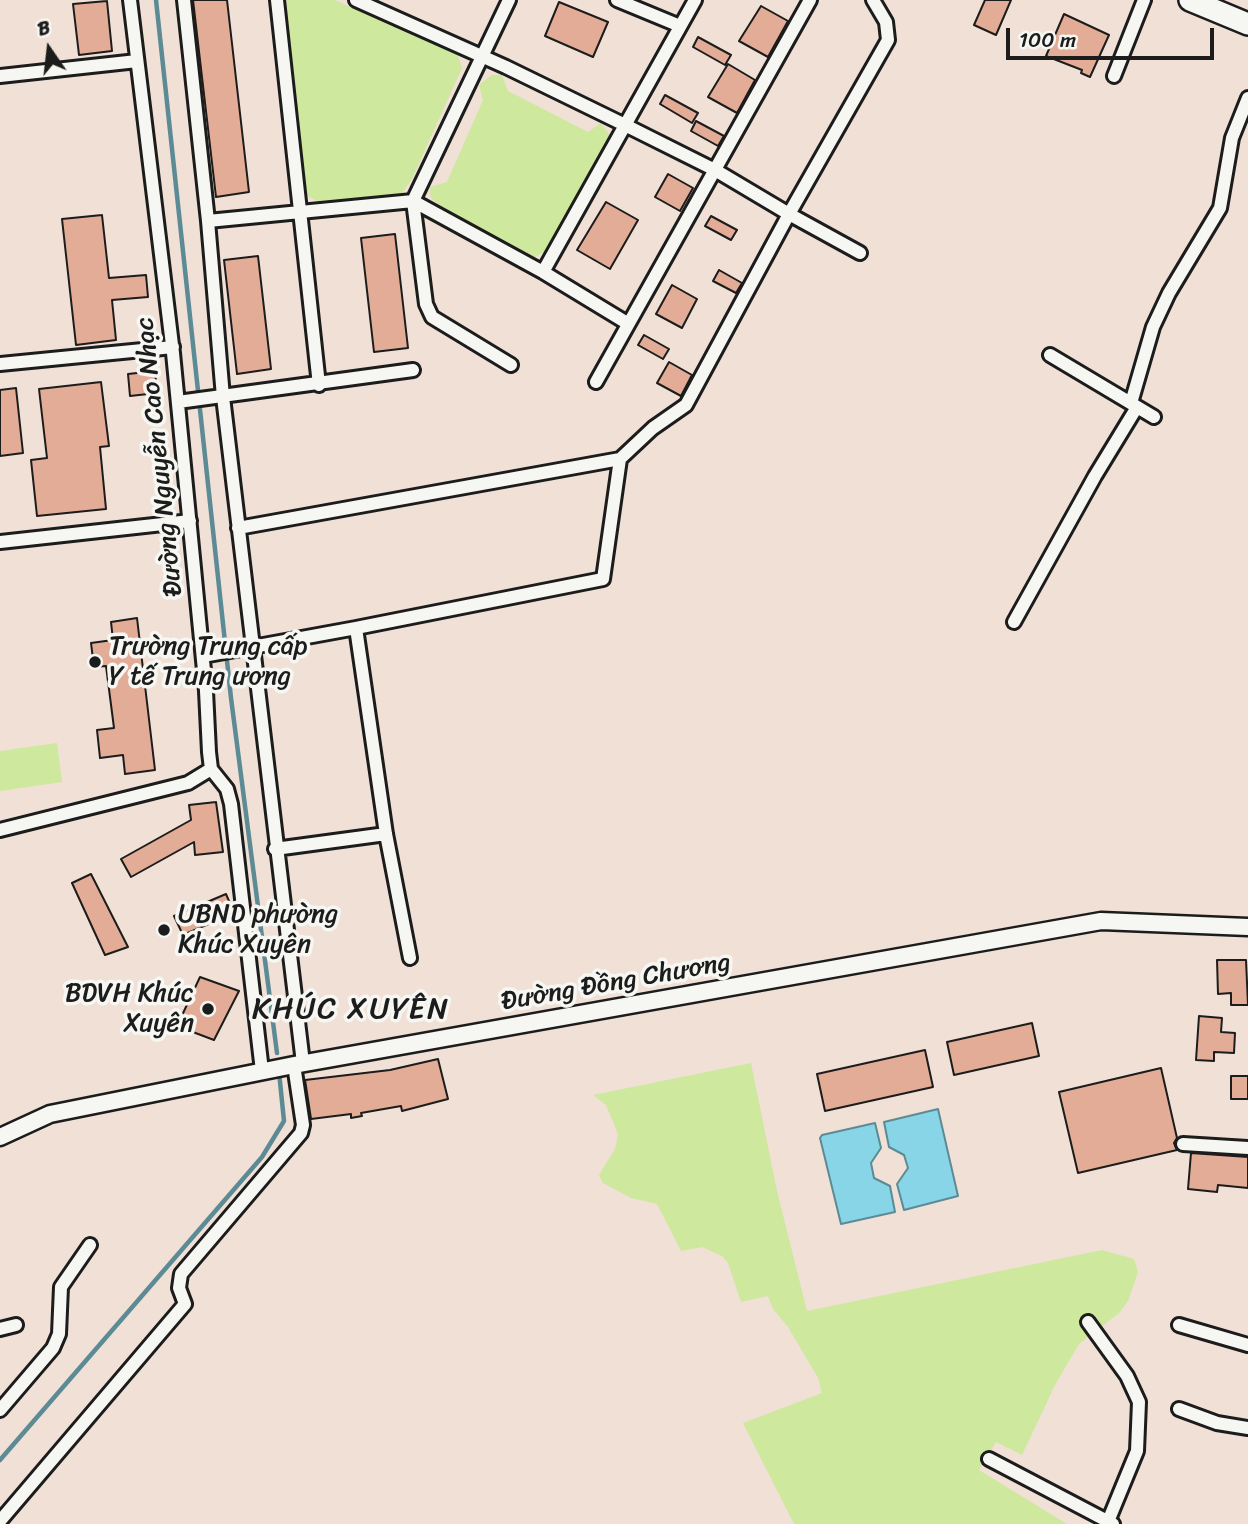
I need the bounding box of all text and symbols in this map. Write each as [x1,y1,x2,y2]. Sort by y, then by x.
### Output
text: B [34,11,54,46]
north arrow [14,14,84,84]
scale bar [1010,14,1218,58]
text: 100 m [1019,21,1076,59]
street label: Đường Nguyễn Cao Nhạc [130,316,190,598]
place label: Trường Trung cấp Y tế Trung ương [109,631,308,692]
marker: Trường Trung cấp Y tế Trung ương [87,654,103,670]
place label: UBND phường Khúc Xuyên [178,899,338,960]
marker: UBND phường Khúc Xuyên [156,922,172,938]
street label: Đường Đồng Chương [499,947,733,1019]
place label: BDVH Khúc Xuyên [65,978,194,1040]
district label: KHÚC XUYÊN [253,992,449,1028]
marker: BDVH Khúc Xuyên [200,1001,216,1017]

